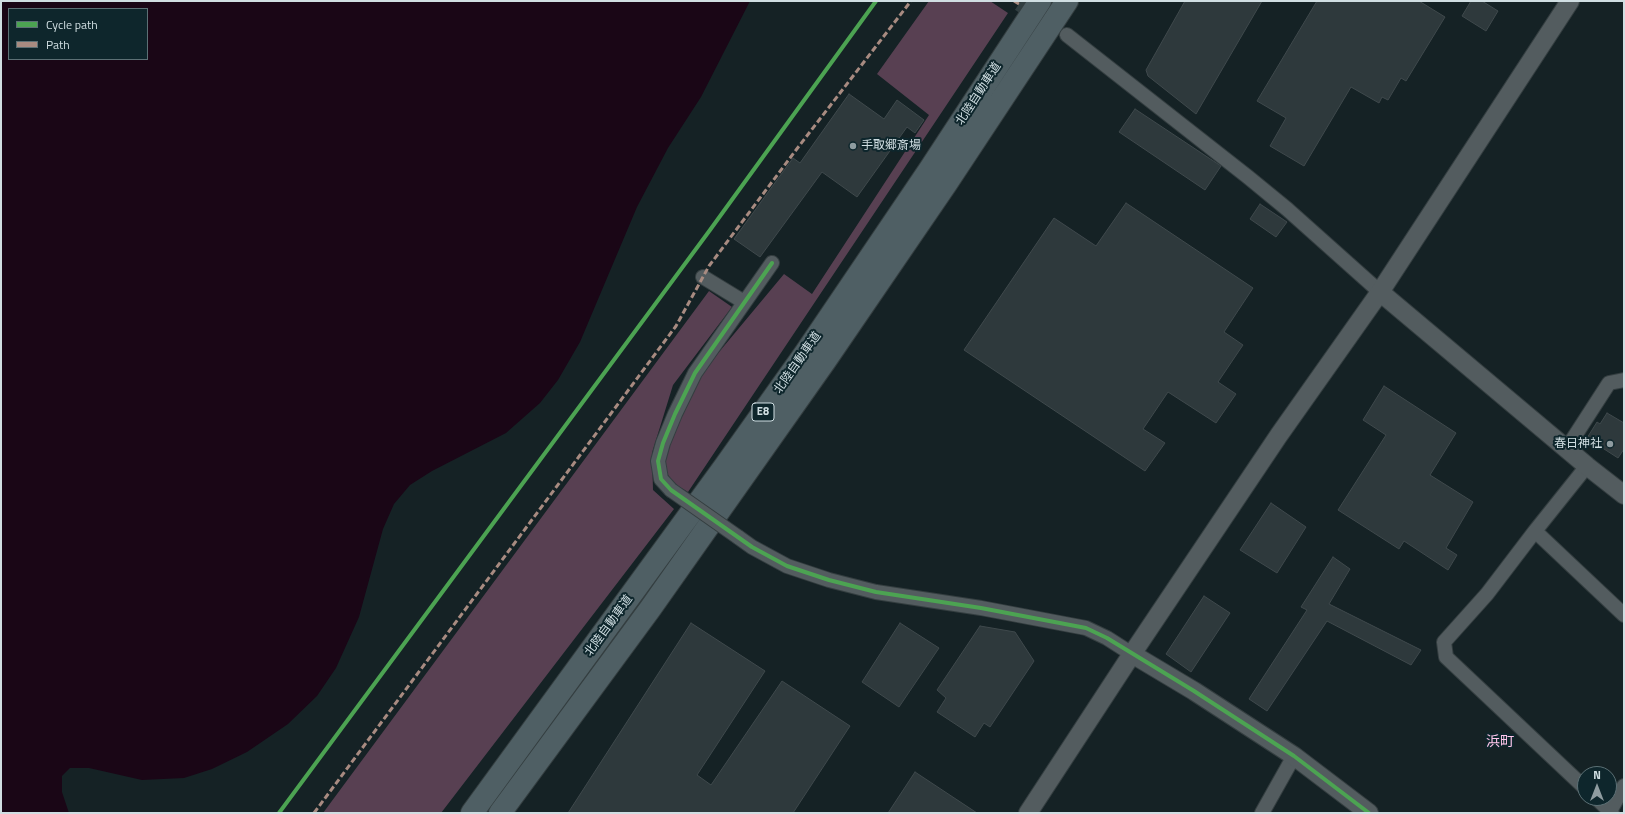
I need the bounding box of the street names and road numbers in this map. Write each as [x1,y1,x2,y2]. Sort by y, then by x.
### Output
street label: 北陸自動車道 [953,60,1005,128]
street label: 北陸自動車道 [771,329,825,397]
road number: E8 [752,403,774,421]
street label: 北陸自動車道 [582,593,636,659]

